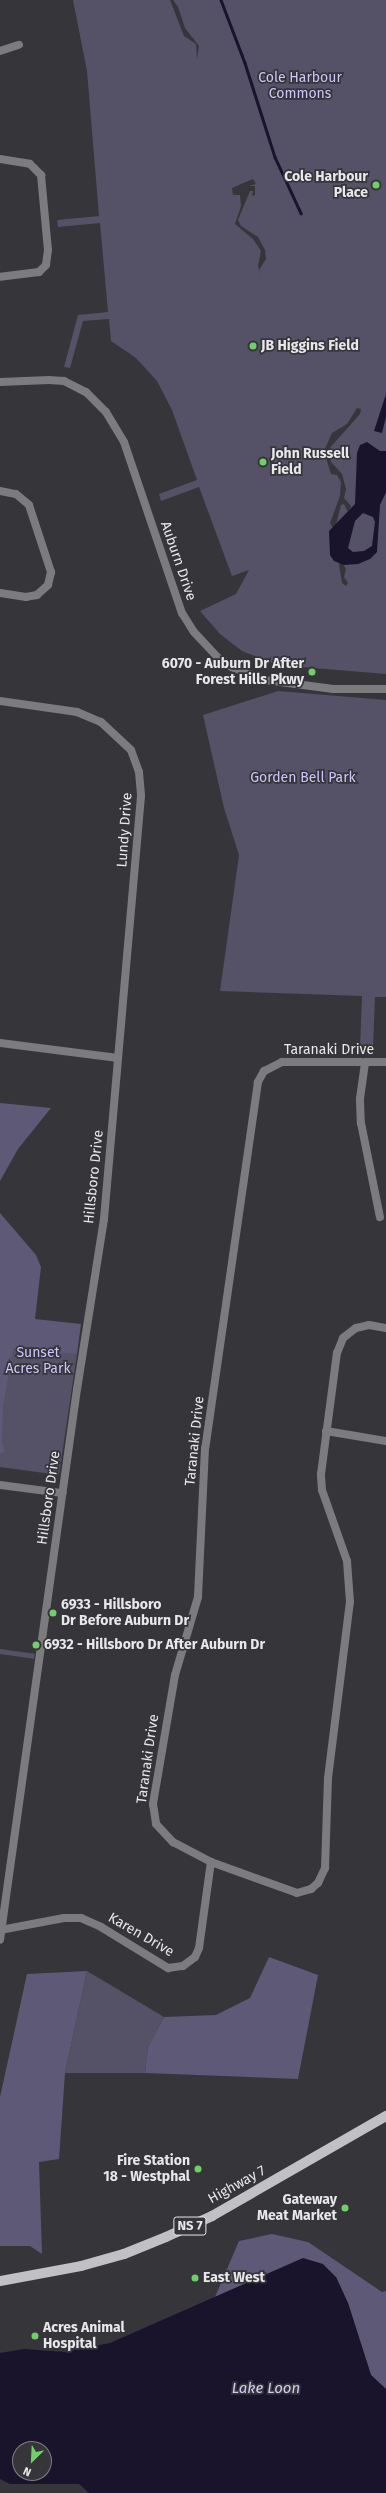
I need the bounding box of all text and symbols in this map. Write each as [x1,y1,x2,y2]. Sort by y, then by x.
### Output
park label: Cole Harbour Commons [258,70,342,102]
place label: Cole Harbour Place [284,169,368,202]
marker: Cole Harbour Place [371,180,381,190]
place label: JB Higgins Field [261,338,359,354]
marker: JB Higgins Field [248,341,258,351]
place label: John Russell Field [271,446,349,478]
marker: John Russell Field [258,457,268,467]
street label: Auburn Drive [157,519,199,603]
place label: 6070 - Auburn Dr After Forest Hills Pkwy [162,656,304,688]
marker: 6070 - Auburn Dr After Forest Hills Pkwy [307,667,317,677]
park label: Gorden Bell Park [250,770,356,786]
street label: Lundy Drive [114,792,136,868]
street label: Taranaki Drive [284,1042,374,1058]
street label: Hillsboro Drive [81,1129,107,1225]
park label: Sunset Acres Park [5,1345,71,1378]
street label: Taranaki Drive [182,1395,208,1487]
street label: Hillsboro Drive [34,1450,64,1546]
place label: 6933 - Hillsboro Dr Before Auburn Dr [61,1597,189,1630]
marker: 6933 - Hillsboro Dr Before Auburn Dr [48,1608,58,1618]
place label: 6932 - Hillsboro Dr After Auburn Dr [44,1637,265,1653]
marker: 6932 - Hillsboro Dr After Auburn Dr [31,1640,41,1650]
street label: Taranaki Drive [133,1713,163,1805]
street label: Karen Drive [105,1909,177,1961]
place label: Fire Station 18 - Westphal [103,2153,190,2186]
street label: Highway 7 [205,2162,269,2208]
marker: Fire Station 18 - Westphal [193,2164,203,2174]
place label: Gateway Meat Market [257,2192,337,2224]
marker: Gateway Meat Market [340,2203,350,2213]
road number: NS 7 [173,2215,207,2237]
place label: East West [203,2270,265,2286]
marker: East West [190,2273,200,2283]
place label: Acres Animal Hospital [43,2320,125,2352]
marker: Acres Animal Hospital [30,2331,40,2341]
water label: Lake Loon [232,2380,300,2398]
north arrow [12,2441,52,2481]
text: N [21,2464,33,2479]

